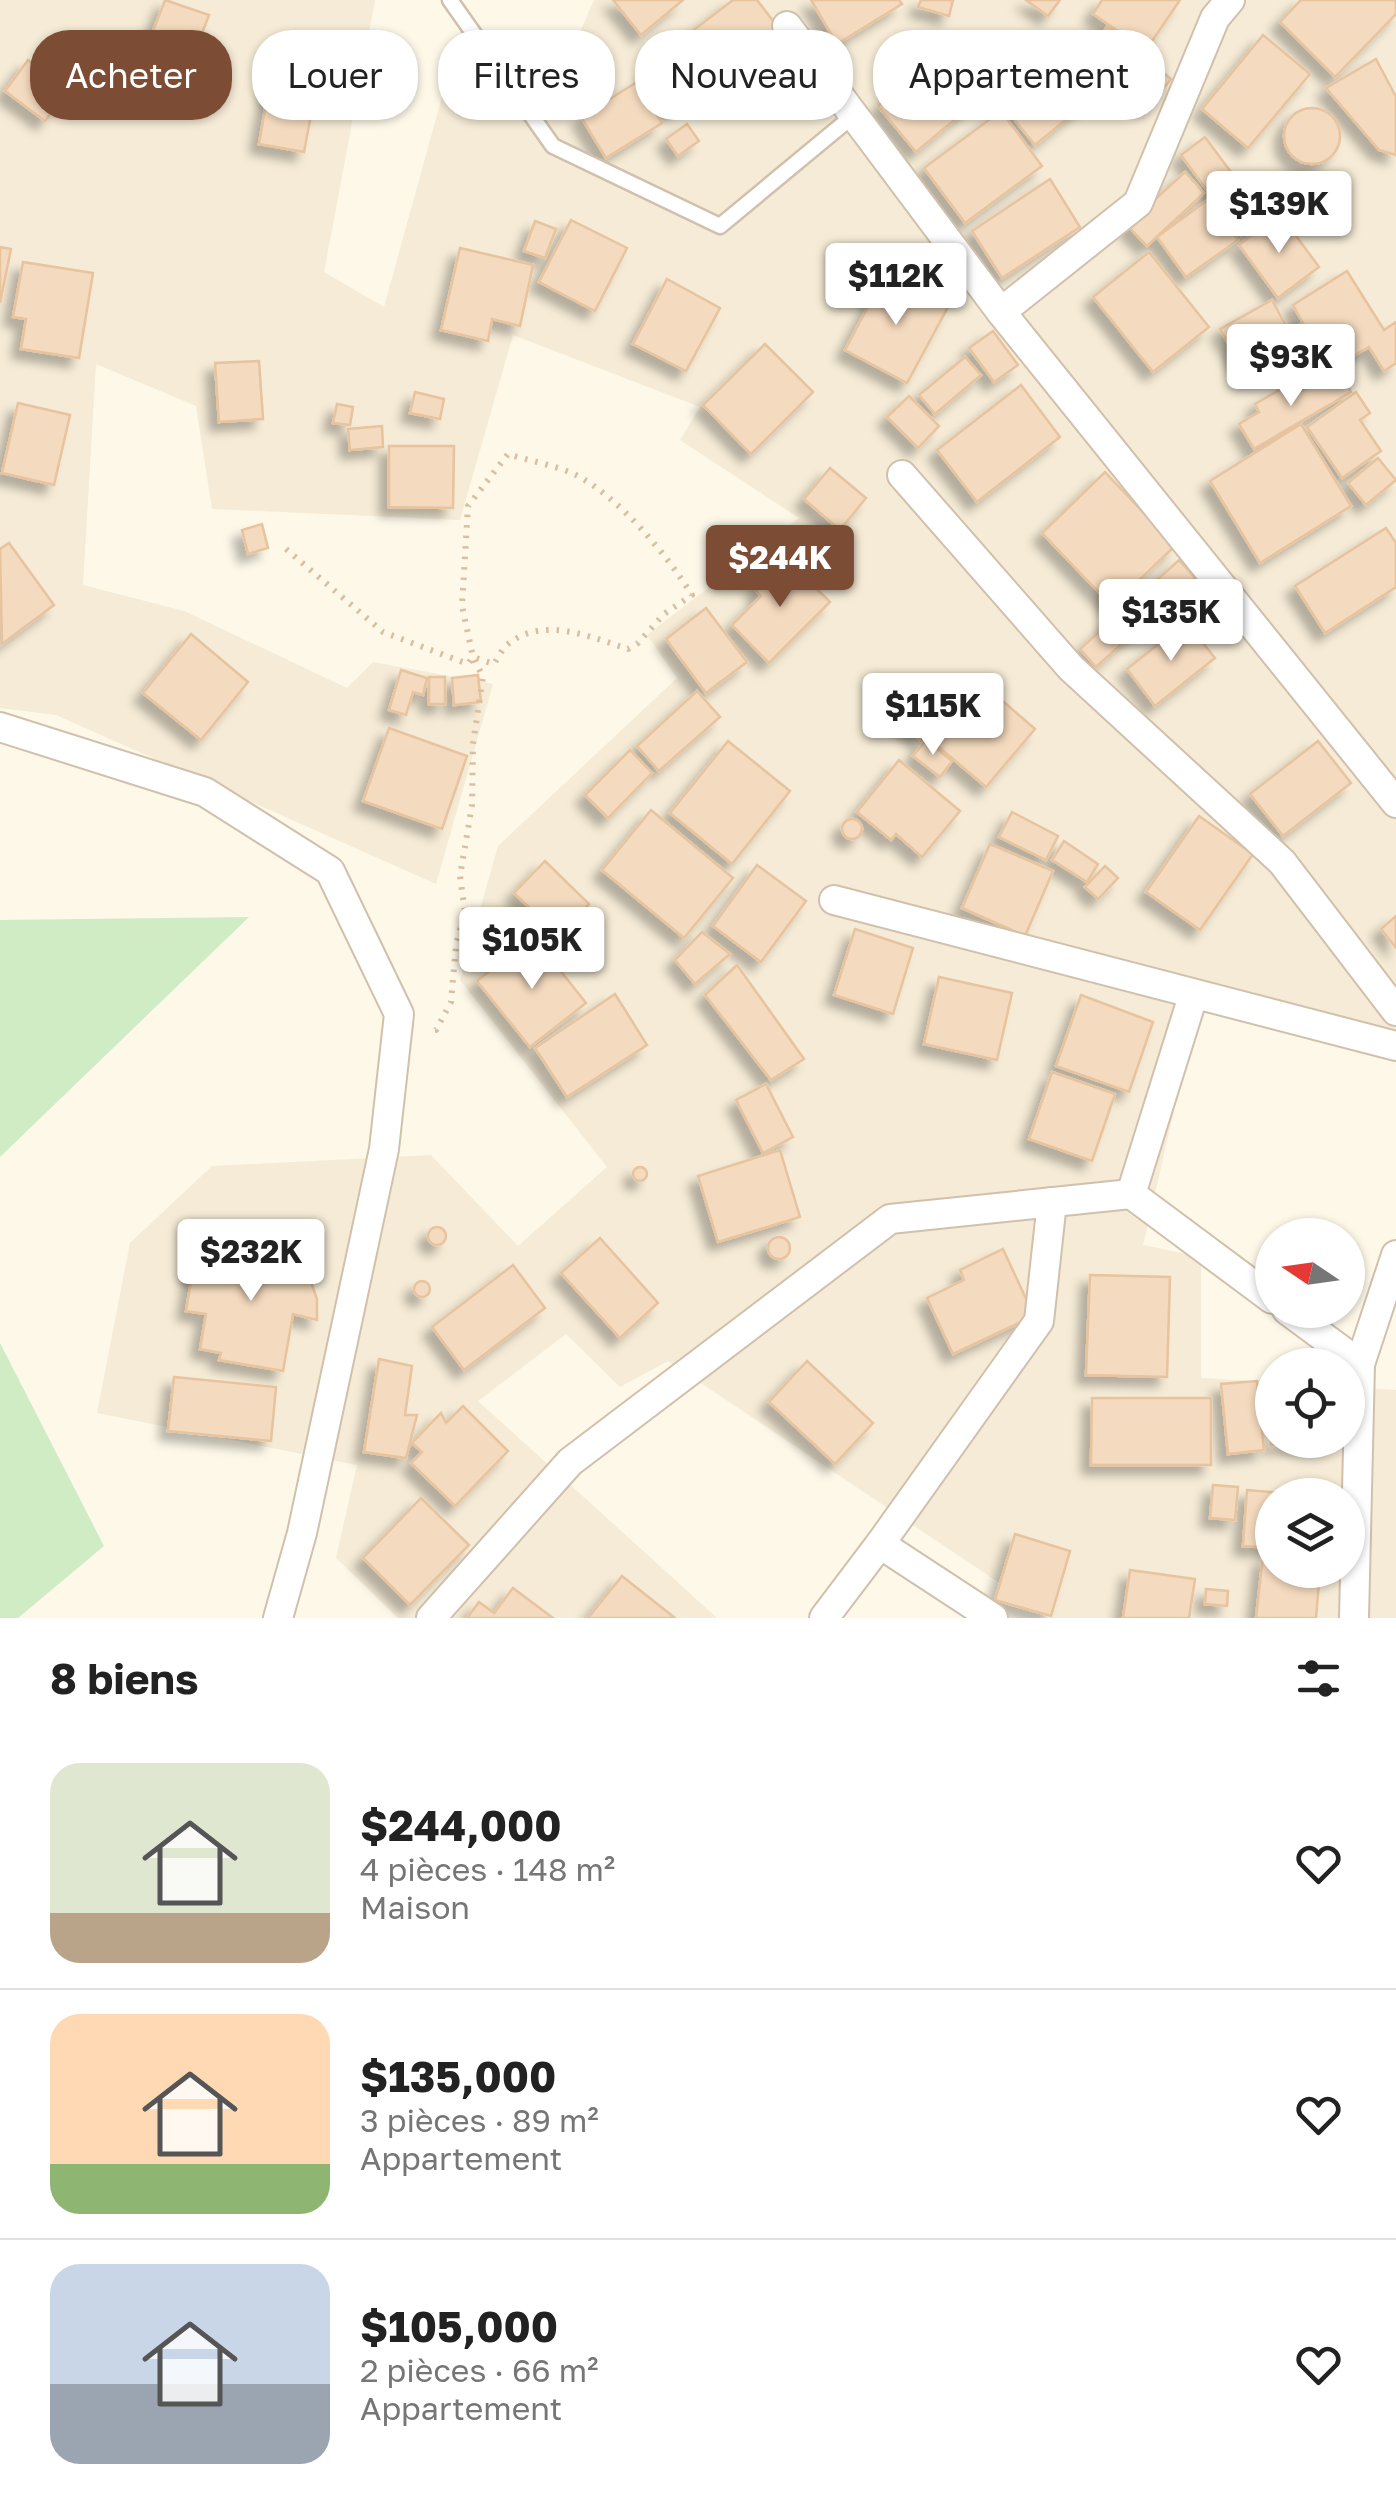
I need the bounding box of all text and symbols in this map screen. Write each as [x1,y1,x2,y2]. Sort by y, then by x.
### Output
chip: Acheter [30,30,232,120]
chip: Louer [252,30,418,120]
chip: Filtres [438,30,615,120]
chip: Nouveau [635,30,853,120]
chip: Appartement [873,30,1165,120]
pin: $139K [1209,171,1349,256]
text: $139K [1229,184,1329,222]
pin: $112K [826,243,966,328]
text: $112K [847,256,945,294]
pin: $93K [1232,324,1350,409]
text: $93K [1249,337,1333,375]
pin: $244K [710,525,850,610]
text: $244K [728,538,832,576]
pin: $135K [1101,579,1241,664]
text: $135K [1121,592,1221,630]
pin: $115K [863,673,1003,758]
text: $115K [884,686,982,724]
pin: $105K [462,907,602,992]
text: $105K [481,920,583,958]
north arrow [1255,1218,1365,1328]
map controls [1255,1218,1365,1588]
pin: $232K [181,1219,321,1304]
text: $232K [199,1232,303,1270]
button: locate [1255,1348,1365,1458]
button: layers [1255,1478,1365,1588]
icon: filters [1291,1651,1346,1706]
text: 8 biens [50,1653,198,1703]
text: $244,000 [360,1800,562,1850]
icon: home [130,1803,250,1923]
icon: heart [1291,1836,1346,1891]
text: 4 pièces · 148 m² [360,1850,615,1888]
text: Maison [360,1888,470,1926]
text: $135,000 [360,2051,556,2101]
icon: home [130,2054,250,2174]
icon: heart [1291,2087,1346,2142]
text: 3 pièces · 89 m² [360,2101,599,2139]
text: Appartement [360,2139,562,2177]
text: $105,000 [360,2301,558,2351]
icon: home [130,2304,250,2424]
icon: heart [1291,2337,1346,2392]
text: 2 pièces · 66 m² [360,2351,599,2389]
text: Appartement [360,2389,562,2427]

